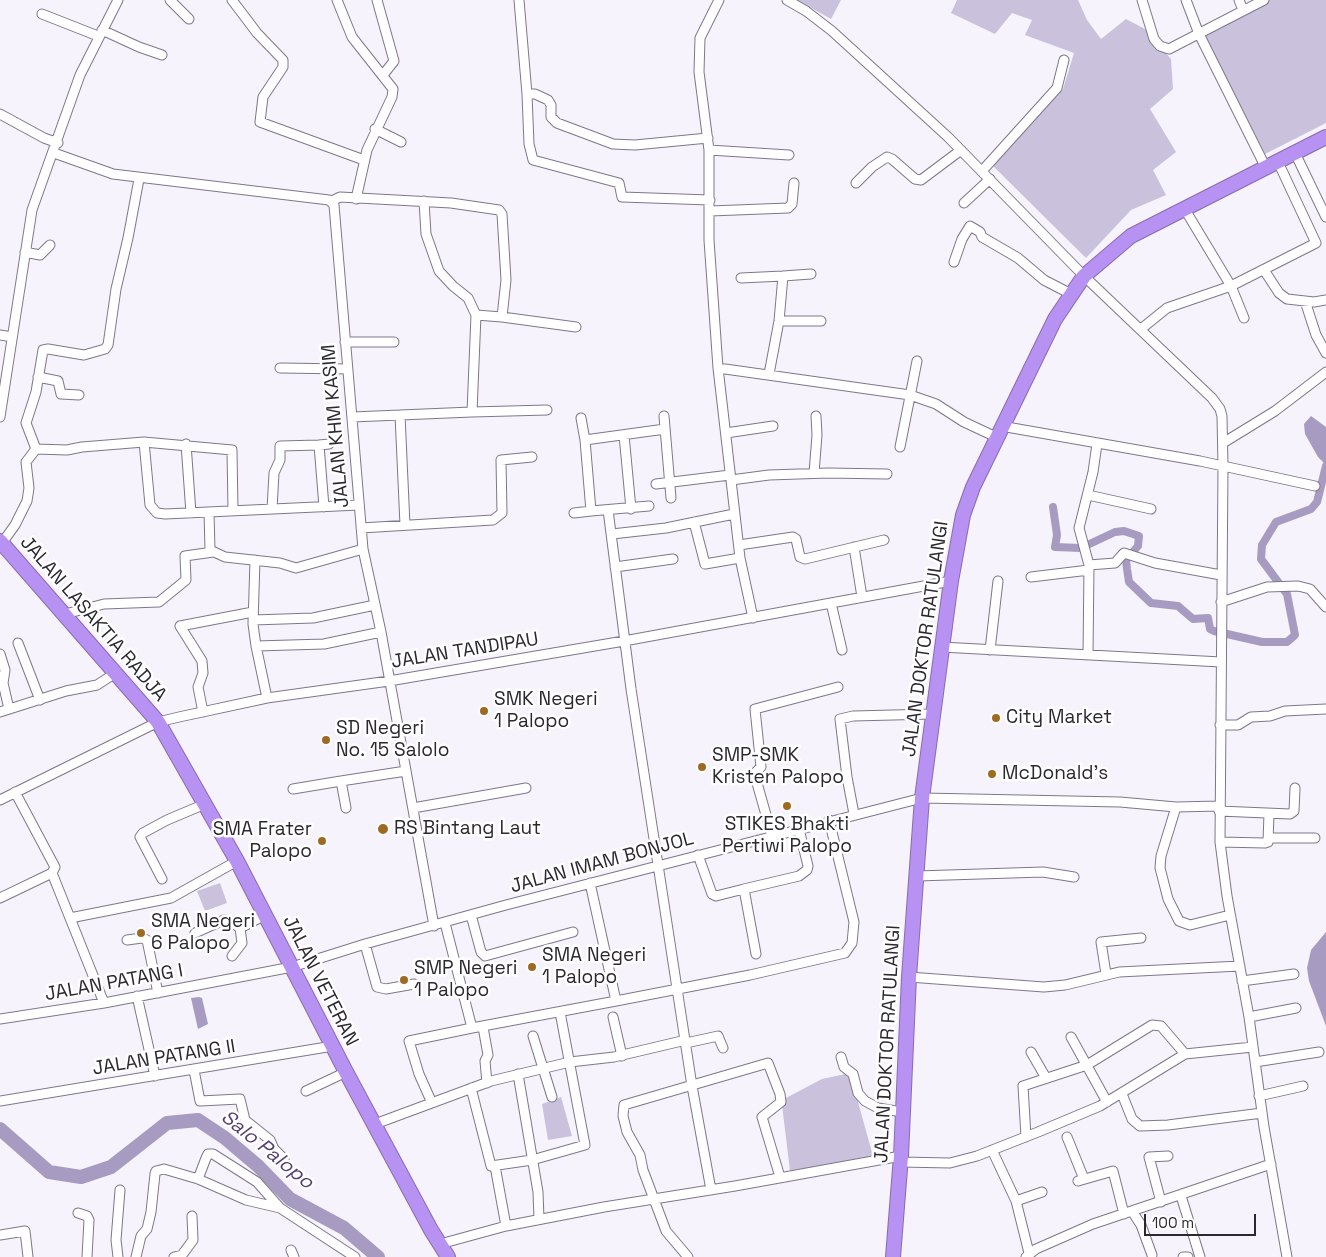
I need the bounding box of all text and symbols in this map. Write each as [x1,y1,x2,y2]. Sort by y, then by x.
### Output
street label: JALAN KHM KASIM [317,343,355,509]
street label: JALAN DOKTOR RATULANGI [898,520,954,758]
street label: JALAN LASAKTIA RADJA [15,532,171,706]
street label: JALAN TANDIPAU [390,628,540,674]
place label: SMK Negeri 1 Palopo [494,689,598,733]
marker: SMK Negeri 1 Palopo [478,705,490,717]
place label: City Market [1006,707,1112,729]
marker: City Market [990,712,1002,724]
place label: SD Negeri No. 15 Salolo [336,718,449,762]
marker: SD Negeri No. 15 Salolo [320,734,332,746]
place label: SMP-SMK Kristen Palopo [712,745,844,789]
marker: SMP-SMK Kristen Palopo [696,761,708,773]
place label: McDonald's [1002,763,1108,785]
marker: McDonald's [986,768,998,780]
marker: STIKES Bhakti Pertiwi Palopo [781,800,793,812]
place label: STIKES Bhakti Pertiwi Palopo [722,814,852,858]
place label: RS Bintang Laut [394,818,541,840]
place label: SMA Frater Palopo [213,819,312,863]
marker: RS Bintang Laut [376,822,390,836]
street label: JALAN IMAM BONJOL [508,828,696,898]
marker: SMA Frater Palopo [316,835,328,847]
place label: SMA Negeri 6 Palopo [151,911,255,955]
street label: JALAN VETERAN [277,912,363,1050]
street label: JALAN DOKTOR RATULANGI [870,925,906,1163]
marker: SMA Negeri 6 Palopo [135,927,147,939]
place label: SMA Negeri 1 Palopo [542,945,646,989]
place label: SMP Negeri 1 Palopo [414,958,518,1002]
street label: JALAN PATANG I [43,960,185,1006]
marker: SMA Negeri 1 Palopo [526,961,538,973]
marker: SMP Negeri 1 Palopo [398,974,410,986]
street label: JALAN PATANG II [91,1035,237,1081]
water label: Salo Palopo [216,1105,318,1195]
scale bar [1146,1204,1258,1236]
text: 100 m [1152,1213,1194,1232]

